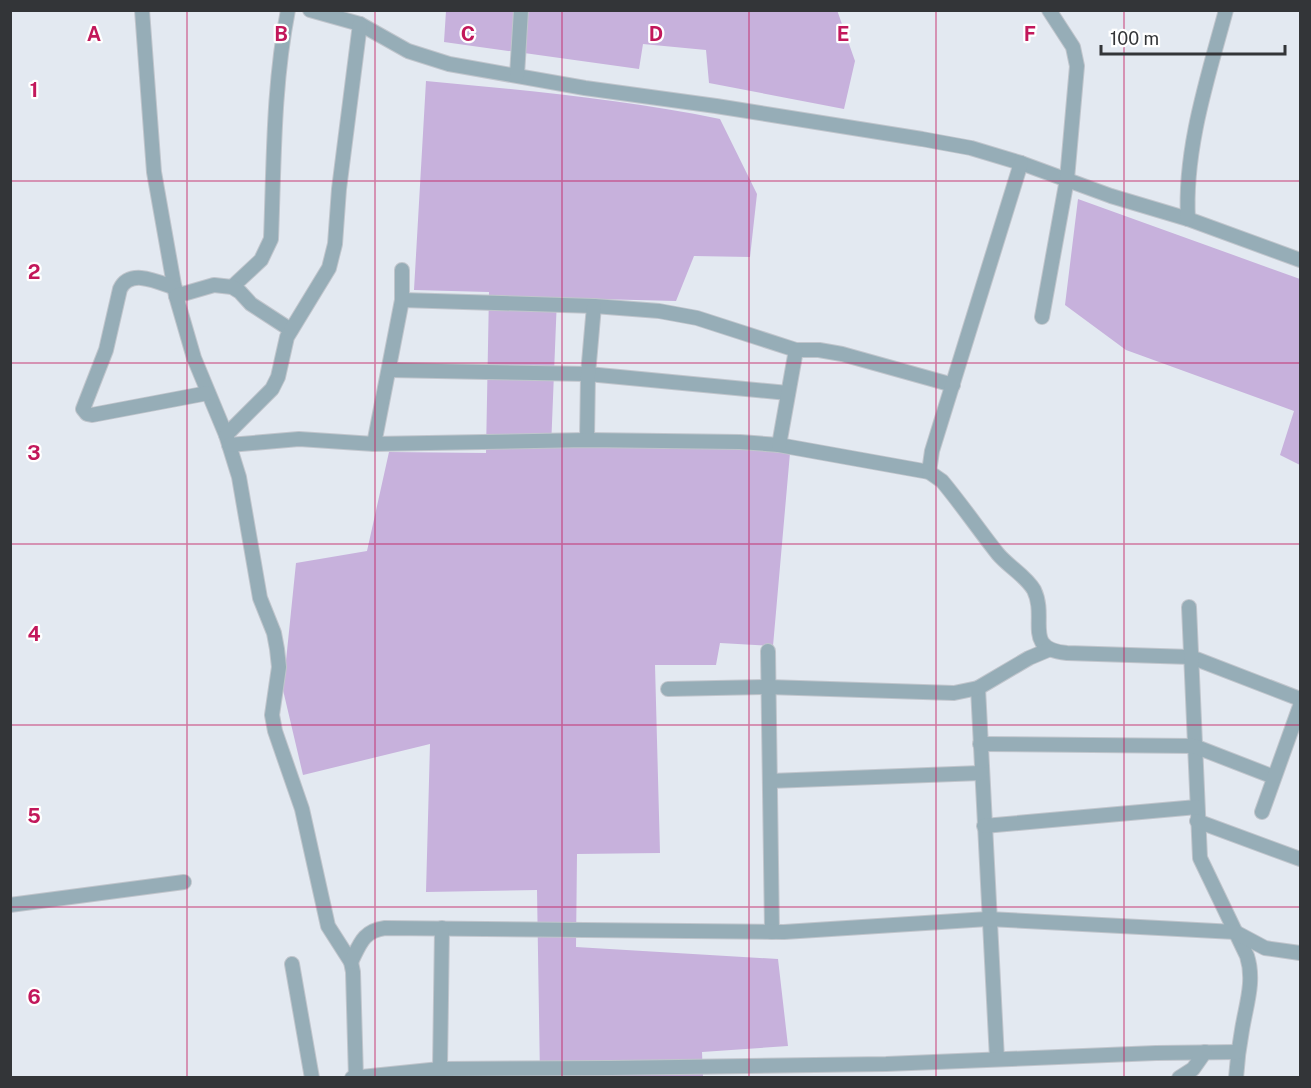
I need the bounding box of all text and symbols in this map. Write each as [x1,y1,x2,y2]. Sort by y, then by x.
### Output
scale bar [1101,18,1286,56]
text: A [87,22,101,46]
text: B [274,22,288,46]
text: C [461,22,475,46]
text: D [649,22,663,46]
text: E [837,22,849,46]
text: F [1024,22,1036,46]
text: 100 m [1110,28,1159,49]
text: 1 [30,78,38,102]
text: 2 [28,260,40,284]
text: 3 [27,441,41,465]
text: 4 [27,622,41,646]
text: 5 [27,804,41,828]
text: 6 [27,985,41,1009]

